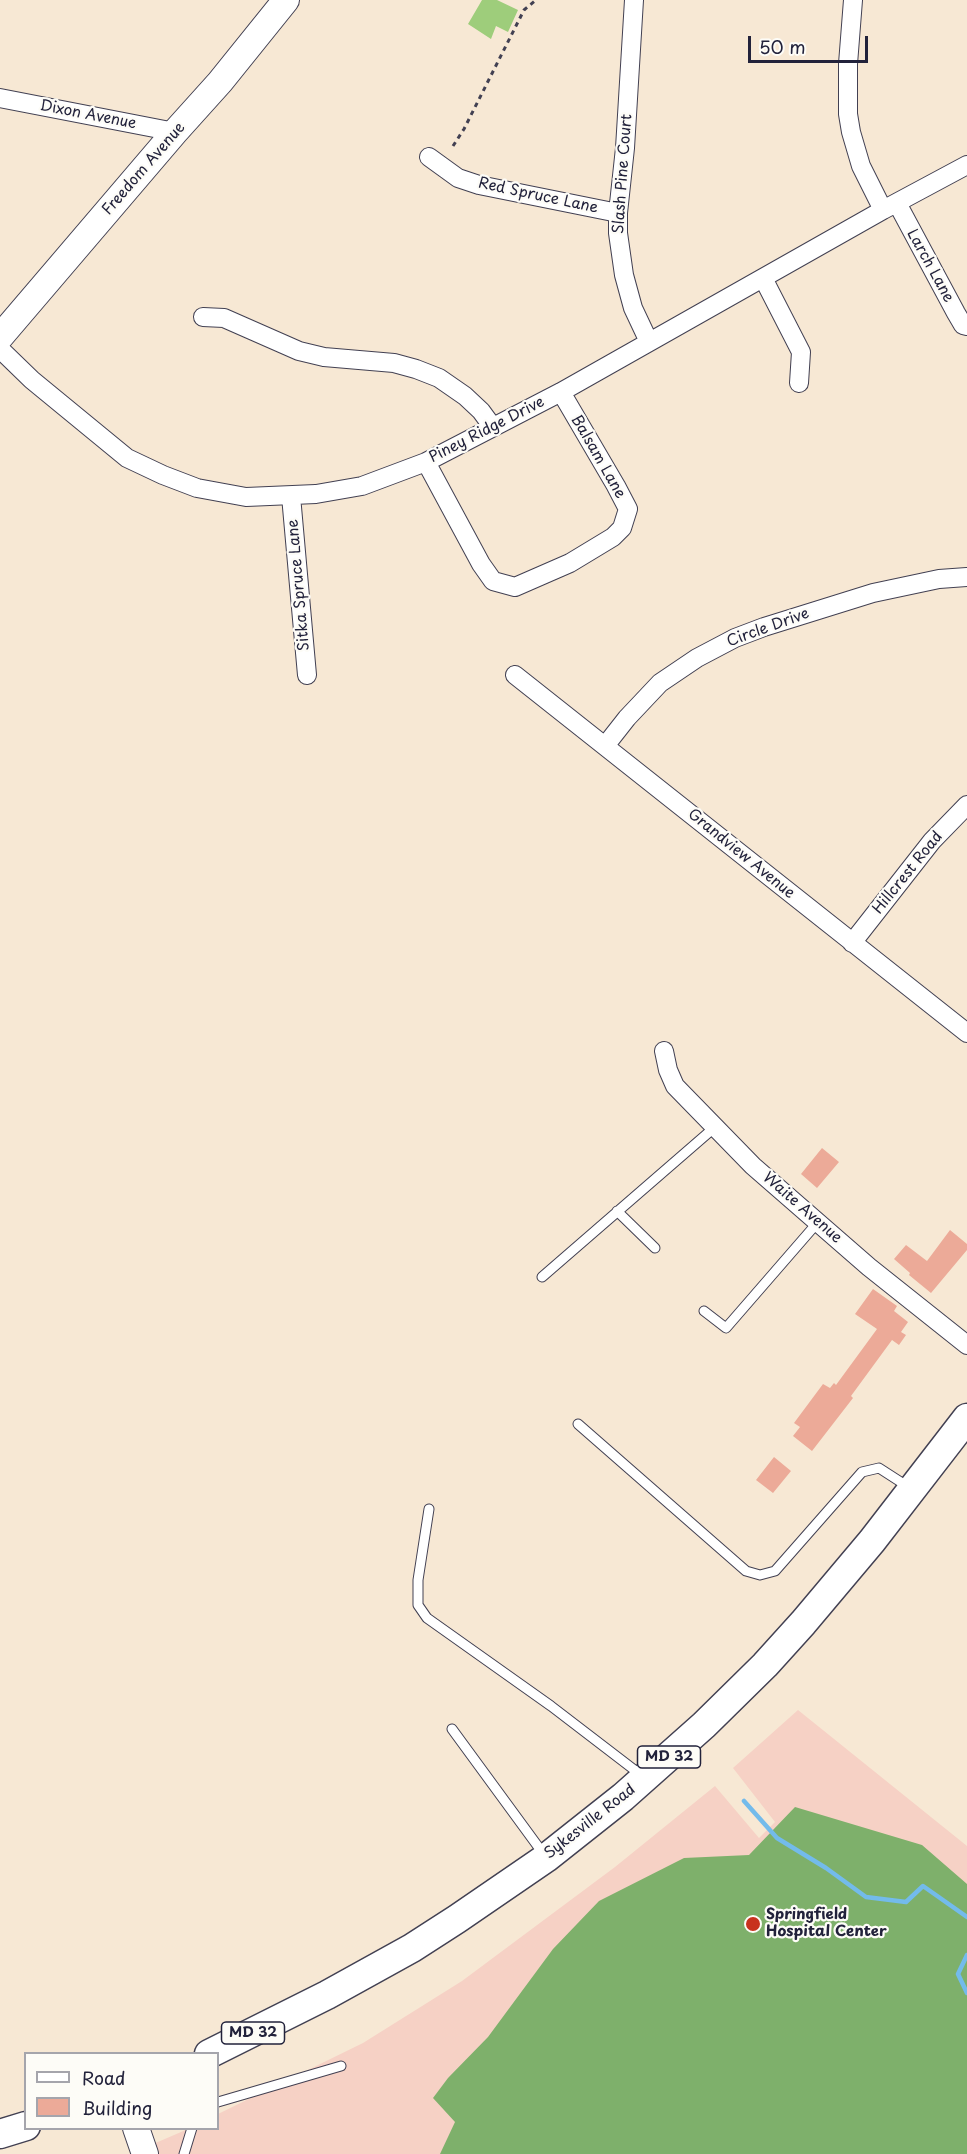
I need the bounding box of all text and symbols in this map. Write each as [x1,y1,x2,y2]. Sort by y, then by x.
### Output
scale bar [751,24,871,62]
text: 50 m [759,33,806,60]
street label: Dixon Avenue [38,97,138,133]
street label: Slash Pine Court [610,113,636,235]
street label: Freedom Avenue [99,119,189,219]
street label: Red Spruce Lane [476,174,600,218]
street label: Larch Lane [903,226,957,306]
street label: Piney Ridge Drive [426,393,548,467]
street label: Balsam Lane [567,412,629,502]
street label: Sitka Spruce Lane [284,518,314,652]
street label: Circle Drive [724,605,812,651]
street label: Grandview Avenue [684,805,798,903]
street label: Hillcrest Road [869,828,947,918]
street label: Waite Avenue [759,1169,845,1247]
road number: MD 32 [638,1746,700,1768]
street label: Sykesville Road [541,1781,639,1863]
place label: Springfield Hospital Center [766,1906,887,1941]
marker: Springfield Hospital Center [744,1915,762,1933]
road number: MD 32 [222,2022,284,2044]
legend [24,2052,219,2130]
text: Road [82,2064,126,2091]
text: Building [82,2094,152,2121]

